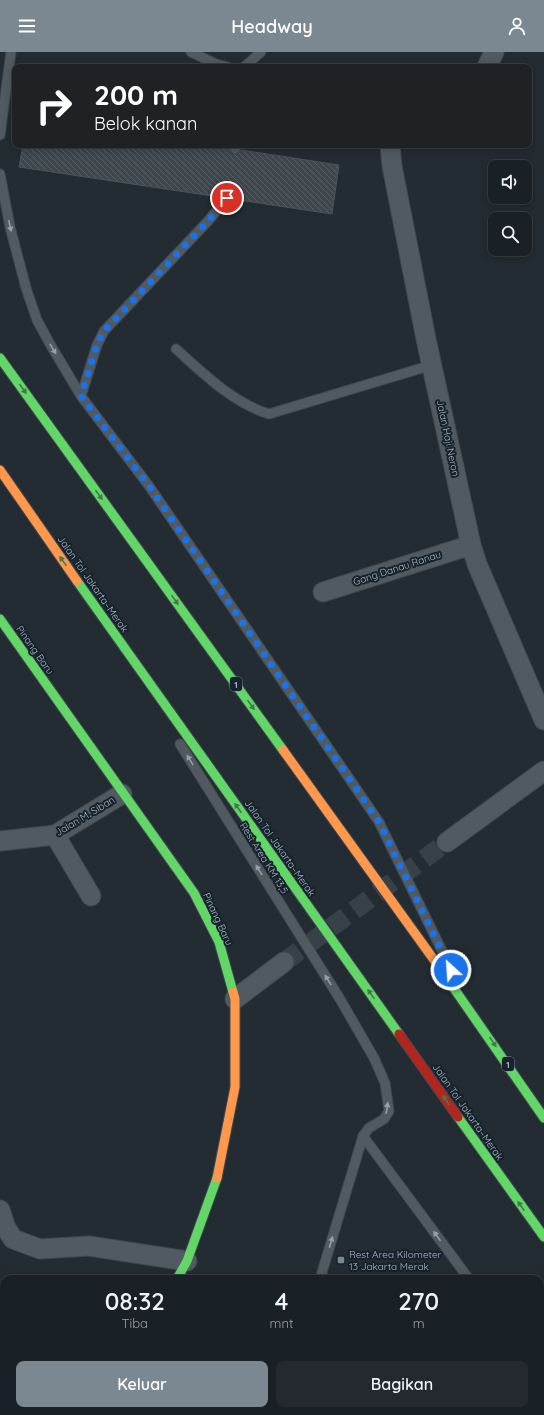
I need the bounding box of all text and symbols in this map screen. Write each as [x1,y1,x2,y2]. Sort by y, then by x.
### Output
icon: menu [16,15,38,37]
text: Headway [231,15,313,38]
icon: person [506,15,528,37]
text: 200 m [94,77,178,112]
icon: right [28,80,80,132]
text: Belok kanan [94,112,197,135]
map controls [488,160,532,256]
button: sound [488,160,532,204]
pin [210,181,244,215]
icon: arrive [216,187,238,209]
button: search [488,212,532,256]
one-way arrow [8,220,14,233]
one-way arrow [49,343,56,355]
one-way arrow [19,384,27,395]
street label: Jalan Haji Neron [434,399,462,477]
one-way arrow [95,489,103,500]
street label: Jalan Tol Jakarta–Merak [55,533,131,635]
street label: Gang Danau Ranau [351,548,443,588]
one-way arrow [59,555,67,566]
one-way arrow [171,595,179,605]
street label: Pinang Baru [13,623,57,677]
road number: 1 [230,677,242,691]
one-way arrow [247,700,255,711]
one-way arrow [186,754,193,765]
street label: Jalan M. Siban [53,793,117,839]
street label: Jalan Tol Jakarta–Merak [242,797,318,899]
one-way arrow [234,803,242,813]
street label: Rest Area KM 13,5 [237,820,291,896]
one-way arrow [255,865,263,875]
street label: Pinang Baru [200,891,236,947]
position arrow [430,949,472,991]
one-way arrow [324,975,332,985]
one-way arrow [367,988,375,999]
one-way arrow [489,1037,497,1048]
road number: 1 [502,1057,514,1071]
street label: Jalan Tol Jakarta–Merak [430,1061,506,1163]
one-way arrow [442,1094,450,1105]
one-way arrow [384,1102,390,1115]
one-way arrow [517,1200,525,1211]
one-way arrow [433,1231,441,1242]
one-way arrow [328,1235,334,1247]
place label: Rest Area Kilometer 13 Jakarta Merak [349,1248,442,1273]
marker: Rest Area Kilometer 13 Jakarta Merak [336,1255,346,1265]
text: 08:32 [105,1286,165,1316]
text: 4 [275,1286,288,1316]
text: 270 [398,1286,439,1316]
text: Tiba [122,1315,148,1331]
text: mnt [270,1315,293,1331]
text: m [413,1315,425,1331]
button: Keluar [16,1361,268,1407]
button: Bagikan [276,1361,528,1407]

